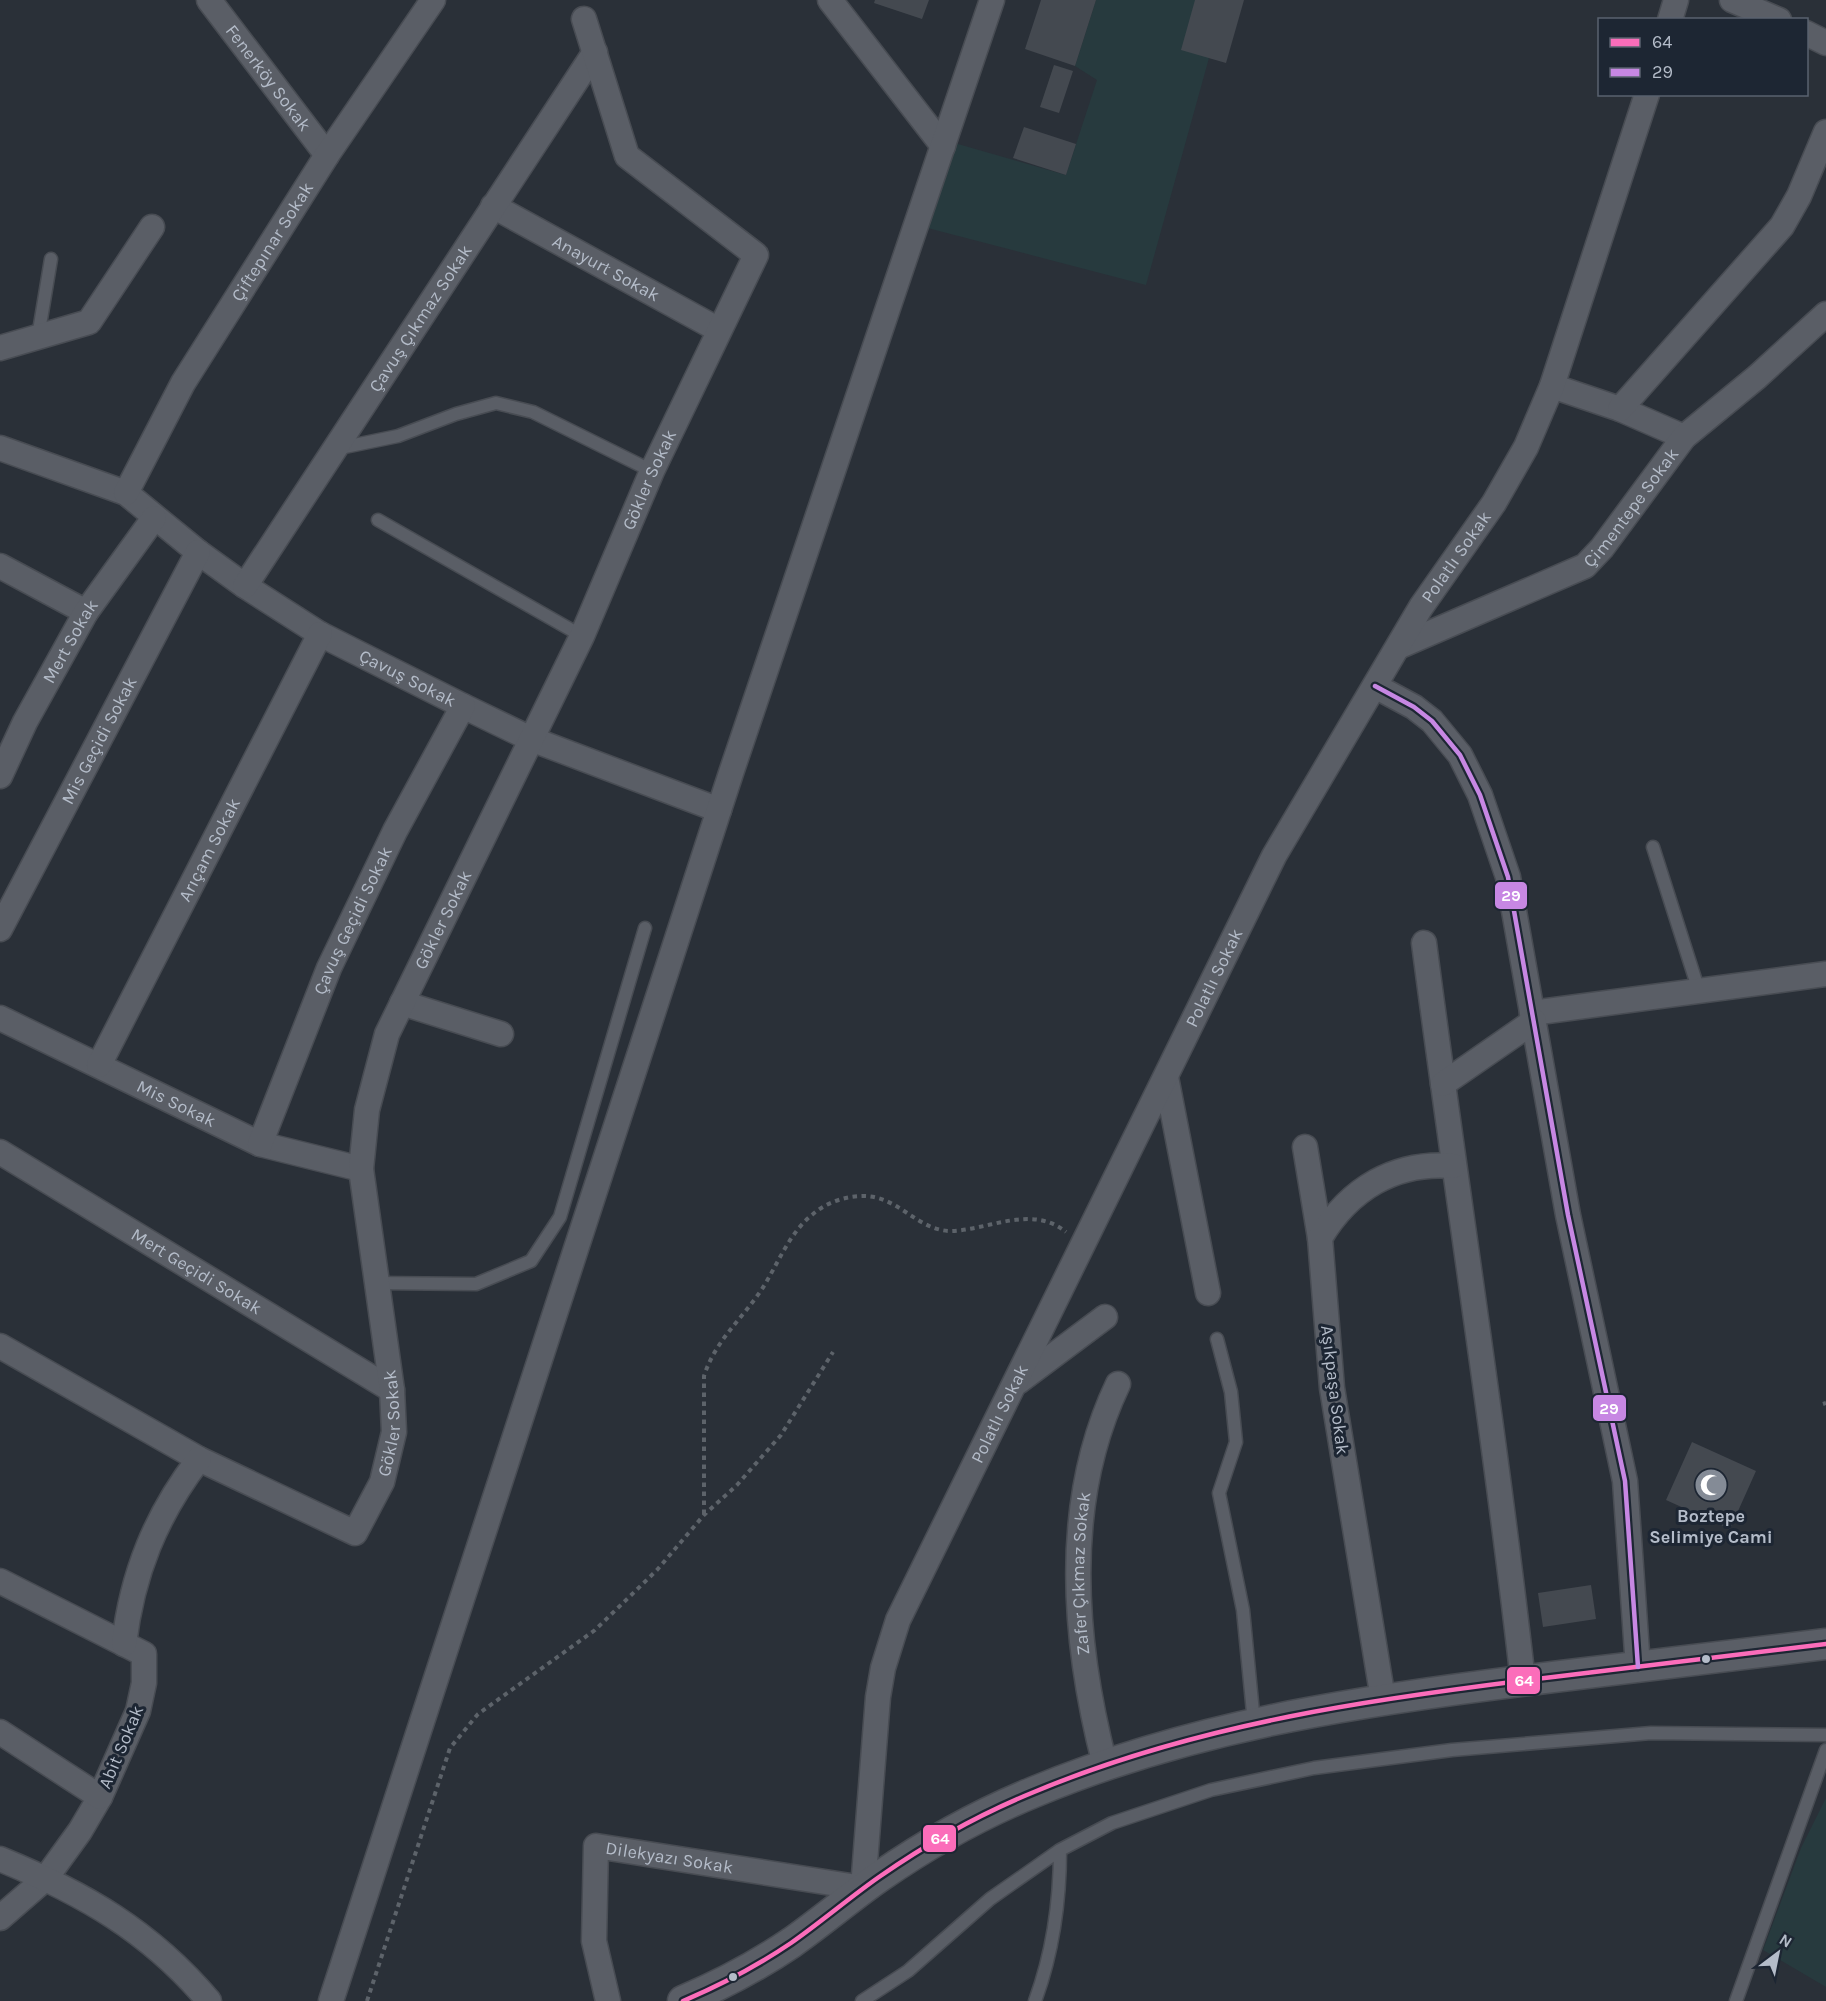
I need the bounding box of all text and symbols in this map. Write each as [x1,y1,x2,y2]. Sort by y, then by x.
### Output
legend [1598,18,1808,96]
street label: Fenerköy Sokak [221,20,316,136]
text: 64 [1652,31,1672,53]
text: 29 [1652,61,1673,83]
street label: Çiftepınar Sokak [226,178,318,306]
street label: Anayurt Sokak [549,230,664,306]
street label: Çavuş Çıkmaz Sokak [364,240,477,396]
street label: Gökler Sokak [617,426,681,533]
street label: Çimentepe Sokak [1579,443,1683,572]
street label: Polatlı Sokak [1416,507,1496,607]
street label: Mert Sokak [38,595,103,687]
street label: Çavuş Sokak [355,645,460,712]
street label: Mis Geçidi Sokak [56,673,142,808]
street label: Arıçam Sokak [174,794,245,905]
street label: Çavuş Geçidi Sokak [309,843,397,998]
street label: Gökler Sokak [409,867,477,973]
line badge: 29 [1494,881,1528,910]
text: 29 [1501,886,1521,905]
street label: Polatlı Sokak [1181,925,1248,1031]
street label: Mis Sokak [133,1075,220,1132]
street label: Mert Geçidi Sokak [127,1223,266,1319]
street label: Aşıkpaşa Sokak [1316,1324,1354,1456]
street label: Polatlı Sokak [966,1361,1033,1467]
street label: Gökler Sokak [373,1369,405,1479]
line badge: 29 [1592,1394,1627,1422]
text: 29 [1599,1399,1619,1418]
mosque icon: Boztepe Selimiye Cami [1693,1467,1729,1503]
street label: Zafer Çıkmaz Sokak [1067,1490,1095,1656]
place label: Boztepe Selimiye Cami [1649,1505,1773,1548]
unlabelled marker [1700,1653,1712,1665]
line badge: 64 [1506,1666,1541,1695]
text: 64 [1514,1671,1534,1690]
street label: Abit Sokak [94,1702,148,1792]
line badge: 64 [922,1824,957,1853]
text: 64 [930,1829,950,1848]
street label: Dilekyazı Sokak [604,1837,735,1878]
north arrow [1748,1923,1808,1983]
text: N [1776,1930,1796,1952]
unlabelled marker [727,1971,739,1983]

